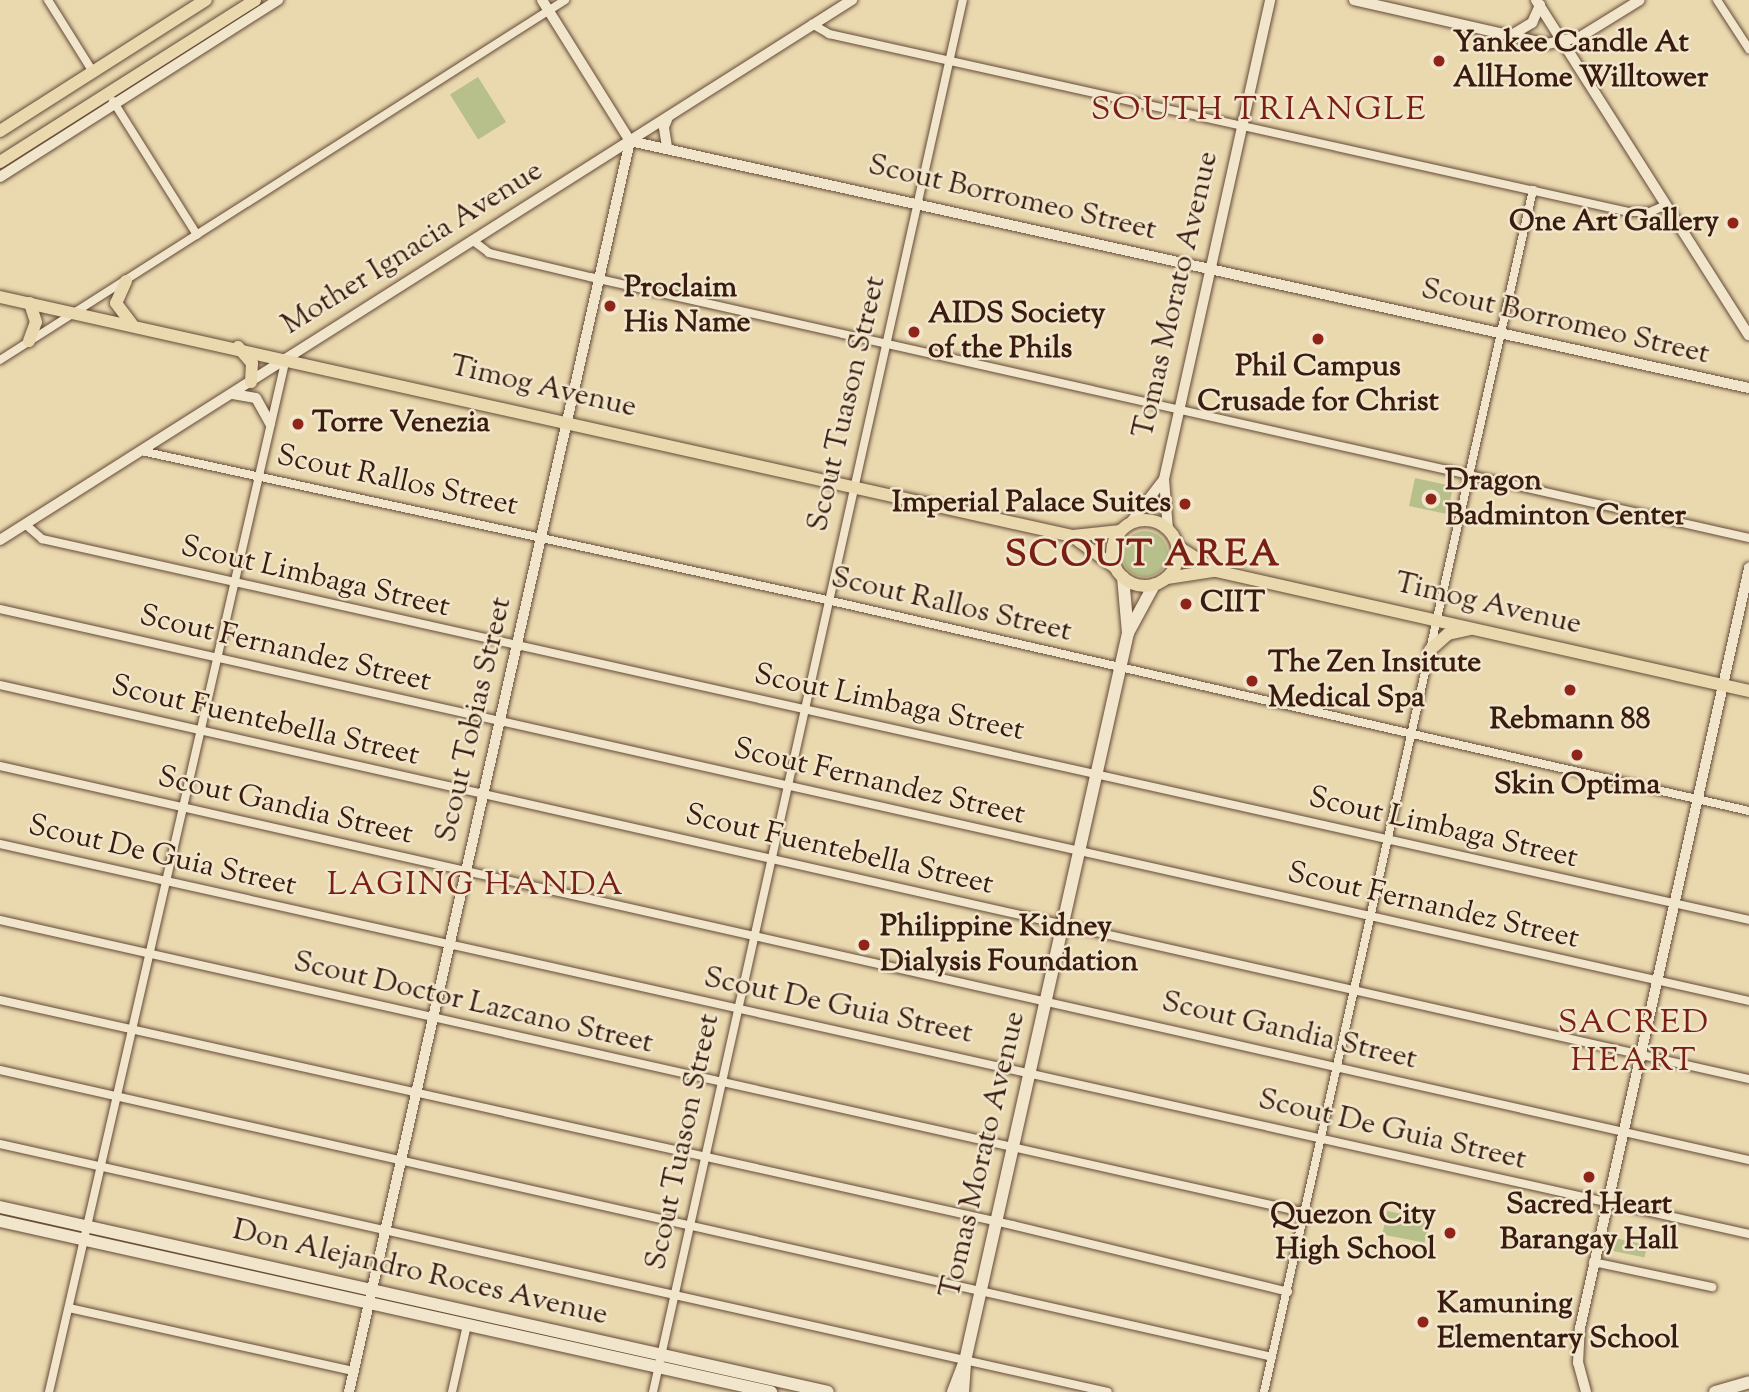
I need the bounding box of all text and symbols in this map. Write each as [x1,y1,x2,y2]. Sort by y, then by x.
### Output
place label: Yankee Candle At AllHome Willtower [1453,26,1708,96]
marker: Yankee Candle At AllHome Willtower [1431,53,1447,69]
district label: SOUTH TRIANGLE [1092,92,1426,132]
street label: Scout Borromeo Street [864,148,1160,250]
street label: Tomas Morato Avenue [1126,148,1228,442]
street label: Mother Ignacia Avenue [276,154,550,344]
place label: One Art Gallery [1509,205,1719,241]
marker: One Art Gallery [1725,215,1741,231]
place label: Proclaim His Name [624,271,751,342]
street label: Scout Borromeo Street [1417,272,1713,374]
street label: Scout Tuason Street [801,273,895,535]
place label: AIDS Society of the Phils [928,297,1105,368]
marker: Proclaim His Name [602,298,618,314]
marker: AIDS Society of the Phils [906,324,922,340]
marker: Phil Campus Crusade for Christ [1310,331,1326,347]
street label: Timog Avenue [446,349,640,427]
place label: Phil Campus Crusade for Christ [1197,350,1439,420]
place label: Torre Venezia [312,406,490,442]
marker: Torre Venezia [290,416,306,432]
street label: Scout Rallos Street [273,439,521,525]
place label: Dragon Badminton Center [1445,464,1686,534]
place label: Imperial Palace Suites [892,486,1171,522]
marker: Dragon Badminton Center [1423,491,1439,507]
marker: Imperial Palace Suites [1177,496,1193,512]
street label: Scout Limbaga Street [177,530,453,626]
district label: SCOUT AREA [1006,534,1280,578]
street label: Scout Rallos Street [827,561,1075,651]
street label: Timog Avenue [1391,566,1585,644]
place label: CIIT [1200,586,1265,622]
street label: Scout Tobias Street [429,594,521,846]
marker: CIIT [1178,596,1194,612]
street label: Scout Fernandez Street [136,599,434,701]
place label: The Zen Insitute Medical Spa [1268,646,1481,716]
street label: Scout Limbaga Street [751,658,1027,750]
street label: Scout Fuentebella Street [107,669,423,775]
marker: The Zen Insitute Medical Spa [1242,671,1262,691]
marker: Rebmann 88 [1560,680,1580,700]
place label: Rebmann 88 [1489,703,1651,739]
street label: Scout Fernandez Street [730,732,1028,834]
marker: Skin Optima [1567,745,1587,765]
street label: Scout Gandia Street [154,760,416,854]
place label: Skin Optima [1494,768,1660,804]
street label: Scout Limbaga Street [1305,781,1581,877]
street label: Scout Fuentebella Street [681,798,997,904]
street label: Scout De Guia Street [24,809,300,905]
street label: Scout Fernandez Street [1284,856,1582,958]
district label: LAGING HANDA [329,867,623,907]
place label: Philippine Kidney Dialysis Foundation [880,910,1138,981]
marker: Philippine Kidney Dialysis Foundation [854,935,874,955]
street label: Scout Doctor Lazcano Street [290,945,656,1063]
street label: Scout De Guia Street [700,961,976,1053]
street label: Scout Gandia Street [1158,985,1420,1079]
district label: SACRED HEART [1559,1005,1709,1083]
street label: Tomas Morato Avenue [933,1008,1035,1302]
street label: Scout Tuason Street [639,1011,729,1273]
street label: Scout De Guia Street [1254,1083,1530,1179]
marker: Sacred Heart Barangay Hall [1581,1169,1597,1185]
place label: Sacred Heart Barangay Hall [1500,1188,1678,1258]
place label: Quezon City High School [1270,1198,1436,1268]
street label: Don Alejandro Roces Avenue [229,1213,611,1335]
marker: Quezon City High School [1442,1225,1458,1241]
place label: Kamuning Elementary School [1437,1287,1679,1358]
marker: Kamuning Elementary School [1415,1314,1431,1330]

